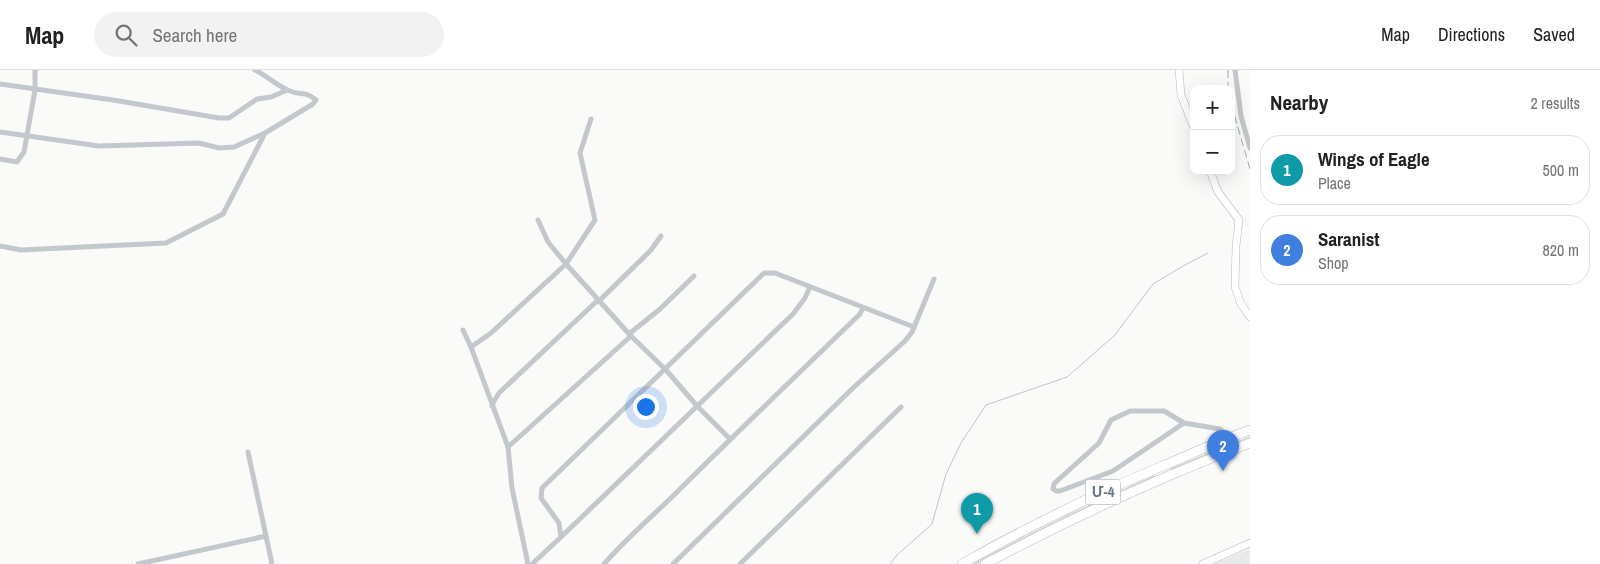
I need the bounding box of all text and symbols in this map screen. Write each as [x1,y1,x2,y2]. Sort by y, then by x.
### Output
search box [94,12,444,57]
text: Map [25,19,64,51]
icon: search [112,21,140,49]
text: Search here [152,22,237,48]
text: Map [1381,22,1410,47]
text: Directions [1438,22,1505,47]
text: Saved [1533,22,1575,47]
map controls [1190,85,1235,175]
button: + [1190,85,1235,130]
text: Nearby [1270,88,1328,117]
text: 2 results [1530,92,1580,114]
button: − [1190,130,1235,175]
text: Wings of Eagle [1318,146,1430,172]
text: 1 [1283,159,1291,181]
text: 500 m [1543,159,1579,181]
text: Place [1318,172,1351,194]
text: Saranist [1318,226,1379,252]
text: 2 [1283,239,1291,261]
text: 820 m [1543,239,1579,261]
text: Shop [1318,252,1349,274]
your location [633,394,659,420]
pin: 2 [1207,430,1239,471]
road number: Մ-4 [1086,480,1120,504]
pin: 1 [961,493,993,534]

